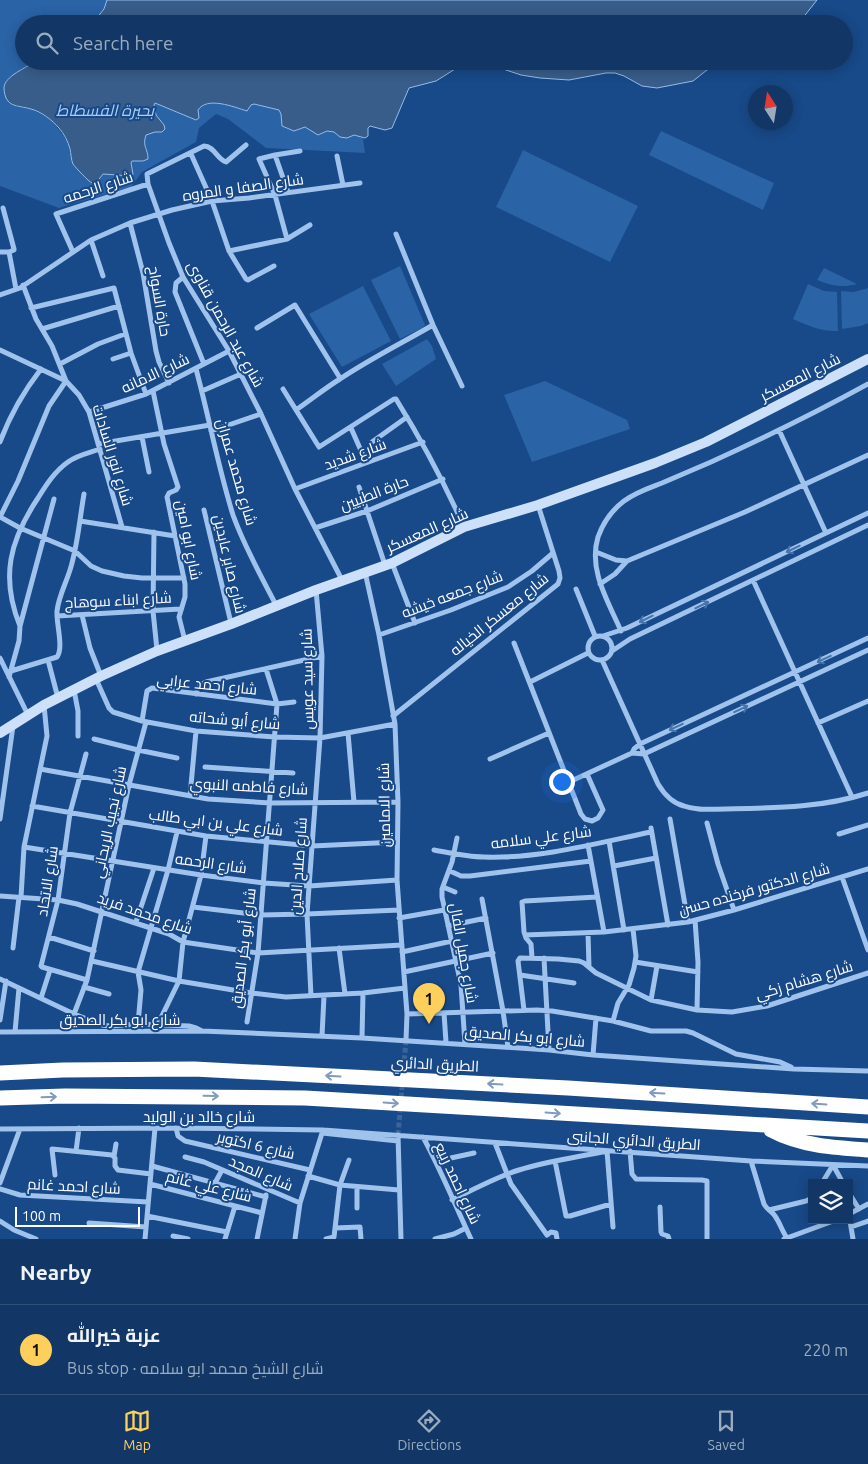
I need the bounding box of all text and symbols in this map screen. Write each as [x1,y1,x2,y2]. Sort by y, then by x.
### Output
search box [15,15,853,70]
icon: search [33,29,61,57]
text: Search here [73,32,173,54]
north arrow [748,85,793,130]
water label: بحيرة الفسطاط [56,101,155,120]
street label: شارع الرحمه [61,168,136,209]
street label: شارع الصفا و المروه [181,170,305,207]
street label: شارع عبد الرحمن قناوى [182,258,268,392]
street label: حارة السواح [142,264,175,338]
street label: شارع الامانه [118,350,193,399]
street label: شارع المعسكر [756,350,844,408]
street label: شارع انور السادات [87,402,137,509]
street label: شارع محمد عمران [211,417,260,528]
street label: شارع شديد [322,435,389,476]
street label: حارة الطبيين [337,472,411,516]
street label: شارع ابو امين [170,499,205,582]
street label: شارع المعسكر [383,504,472,559]
street label: شارع صابر عابدين [207,513,250,616]
one-way arrow [785,544,800,554]
street label: شارع جمعه خيشه [399,567,506,624]
street label: شارع معسكر الخياله [447,569,553,661]
street label: شارع ابناء سوهاج [64,589,172,614]
one-way arrow [694,599,709,609]
one-way arrow [639,615,654,625]
street label: شارع سيد عويس [298,628,319,730]
one-way arrow [817,654,832,664]
street label: شارع احمد عرابي [155,670,258,702]
one-way arrow [733,704,748,713]
street label: شارع أبو شحاته [189,707,281,735]
one-way arrow [669,723,684,732]
street label: شارع الامامين [375,762,396,848]
street label: شارع نجيب الريحاني [89,764,133,880]
your location [549,769,575,795]
street label: شارع فاطمه النبوي [189,774,309,802]
street label: شارع علي بن ابي طالب [147,805,284,843]
street label: شارع صلاح الدين [286,817,313,916]
street label: شارع علي سلامه [490,822,593,856]
street label: شارع الاتحاد [33,845,64,918]
street label: شارع الرحمه [174,850,248,879]
street label: شارع الدكتور فرخنده حسن [676,859,832,922]
street label: شارع أبو بكر الصديق [226,887,262,1009]
street label: شارع محمد فريد [94,889,195,940]
street label: شارع جميل الفال [444,902,481,1005]
street label: شارع هشام زكي [753,957,856,1007]
pin: 1 [413,983,445,1024]
street label: شارع ابو بكر الصديق [60,1011,180,1031]
street label: شارع ابو بكر الصديق [464,1022,586,1053]
street label: الطريق الدائري [390,1053,479,1079]
one-way arrow [325,1071,341,1080]
one-way arrow [487,1080,503,1089]
one-way arrow [649,1089,665,1098]
one-way arrow [202,1091,219,1101]
one-way arrow [40,1092,56,1101]
one-way arrow [383,1098,399,1107]
one-way arrow [812,1099,828,1108]
street label: شارع خالد بن الوليد [143,1108,255,1128]
one-way arrow [545,1108,561,1117]
street label: الطريق الدائري الجانبى [566,1127,701,1157]
street label: شارع 6 اكتوبر [214,1128,297,1165]
street label: شارع احمد ربيع [429,1139,484,1228]
street label: شارع المجد [225,1152,296,1197]
street label: شارع علي غانم [163,1167,254,1209]
street label: شارع احمد غانم [27,1175,121,1200]
map controls [808,1179,853,1224]
button: layers [808,1179,853,1224]
scale bar [15,1204,140,1227]
text: 100 m [22,1208,61,1224]
text: Nearby [20,1260,91,1284]
text: عزبة خيرالله [67,1324,161,1346]
text: 1 [31,1341,41,1359]
text: 220 m [803,1341,848,1359]
text: Bus stop · شارع الشيخ محمد ابو سلامه [67,1359,324,1377]
tab: Map [123,1407,151,1453]
tab: Directions [397,1407,461,1453]
tab: Saved [708,1407,745,1453]

